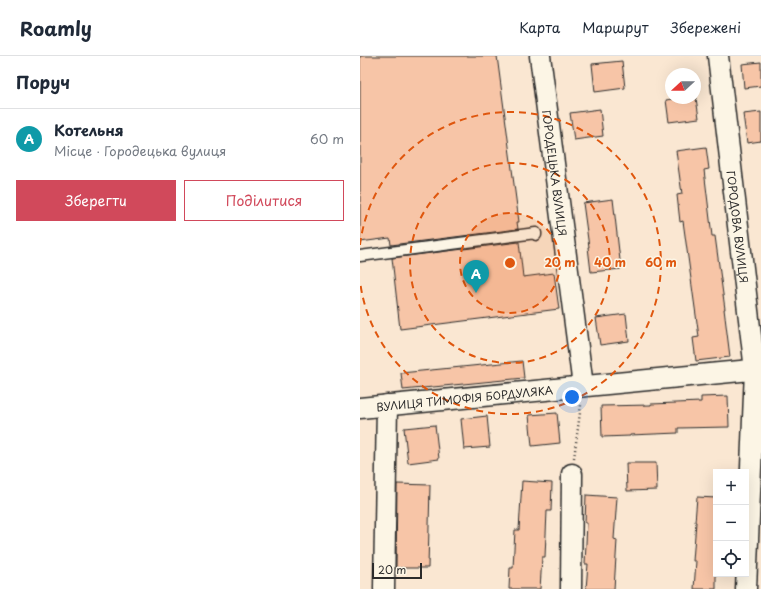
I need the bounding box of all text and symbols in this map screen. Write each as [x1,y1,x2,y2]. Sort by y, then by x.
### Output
text: Roamly [20,14,92,42]
text: Карта [519,17,560,38]
text: Маршрут [582,17,649,38]
text: Збережені [671,17,741,38]
north arrow [665,68,701,104]
text: Поруч [16,69,70,95]
street label: ГОРОДЕЦЬКА ВУЛИЦЯ [539,109,572,237]
text: Котельня [54,118,124,141]
text: A [24,129,34,148]
text: 60 m [310,129,344,148]
text: Місце · Городецька вулиця [54,141,226,160]
street label: ГОРОДОВА ВУЛИЦЯ [723,170,753,284]
button: Зберегти [16,180,176,221]
button: Поділитися [184,180,344,221]
text: 20 m [544,253,576,271]
text: 40 m [594,253,626,271]
text: 60 m [645,253,677,271]
centre of rings [503,256,517,270]
pin: A [463,260,489,293]
street label: ВУЛИЦЯ ТИМОФІЯ БОРДУЛЯКА [375,381,554,415]
your location [562,387,582,407]
map controls [713,469,749,577]
button: + [713,469,749,505]
button: − [713,505,749,541]
button: locate [713,541,749,577]
scale bar [372,561,422,580]
text: 20 m [378,561,406,578]

